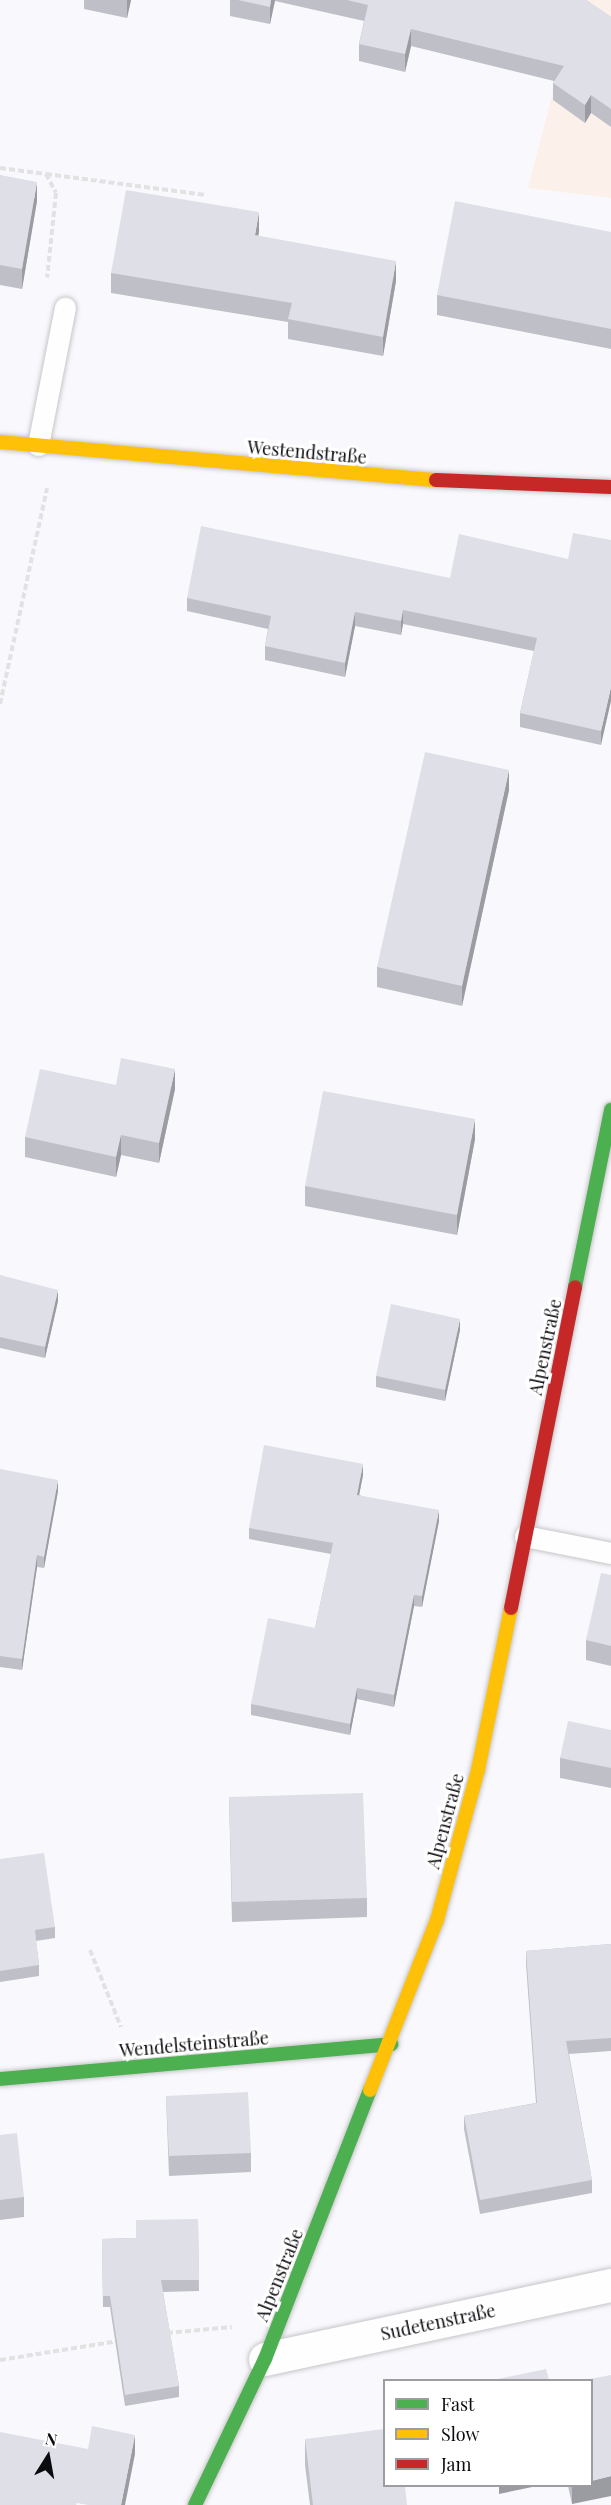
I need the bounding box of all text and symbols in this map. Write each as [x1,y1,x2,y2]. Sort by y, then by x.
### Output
street label: Westendstraße [246,436,368,468]
street label: Alpenstraße [524,1297,566,1397]
street label: Alpenstraße [422,1771,468,1871]
street label: Wendelsteinstraße [118,2027,270,2061]
street label: Alpenstraße [251,2226,307,2324]
street label: Sudetenstraße [379,2299,497,2345]
legend [383,2379,593,2487]
text: Fast [441,2392,474,2416]
text: Slow [441,2422,479,2446]
north arrow [18,2427,78,2487]
text: N [44,2427,59,2450]
text: Jam [441,2452,471,2476]

